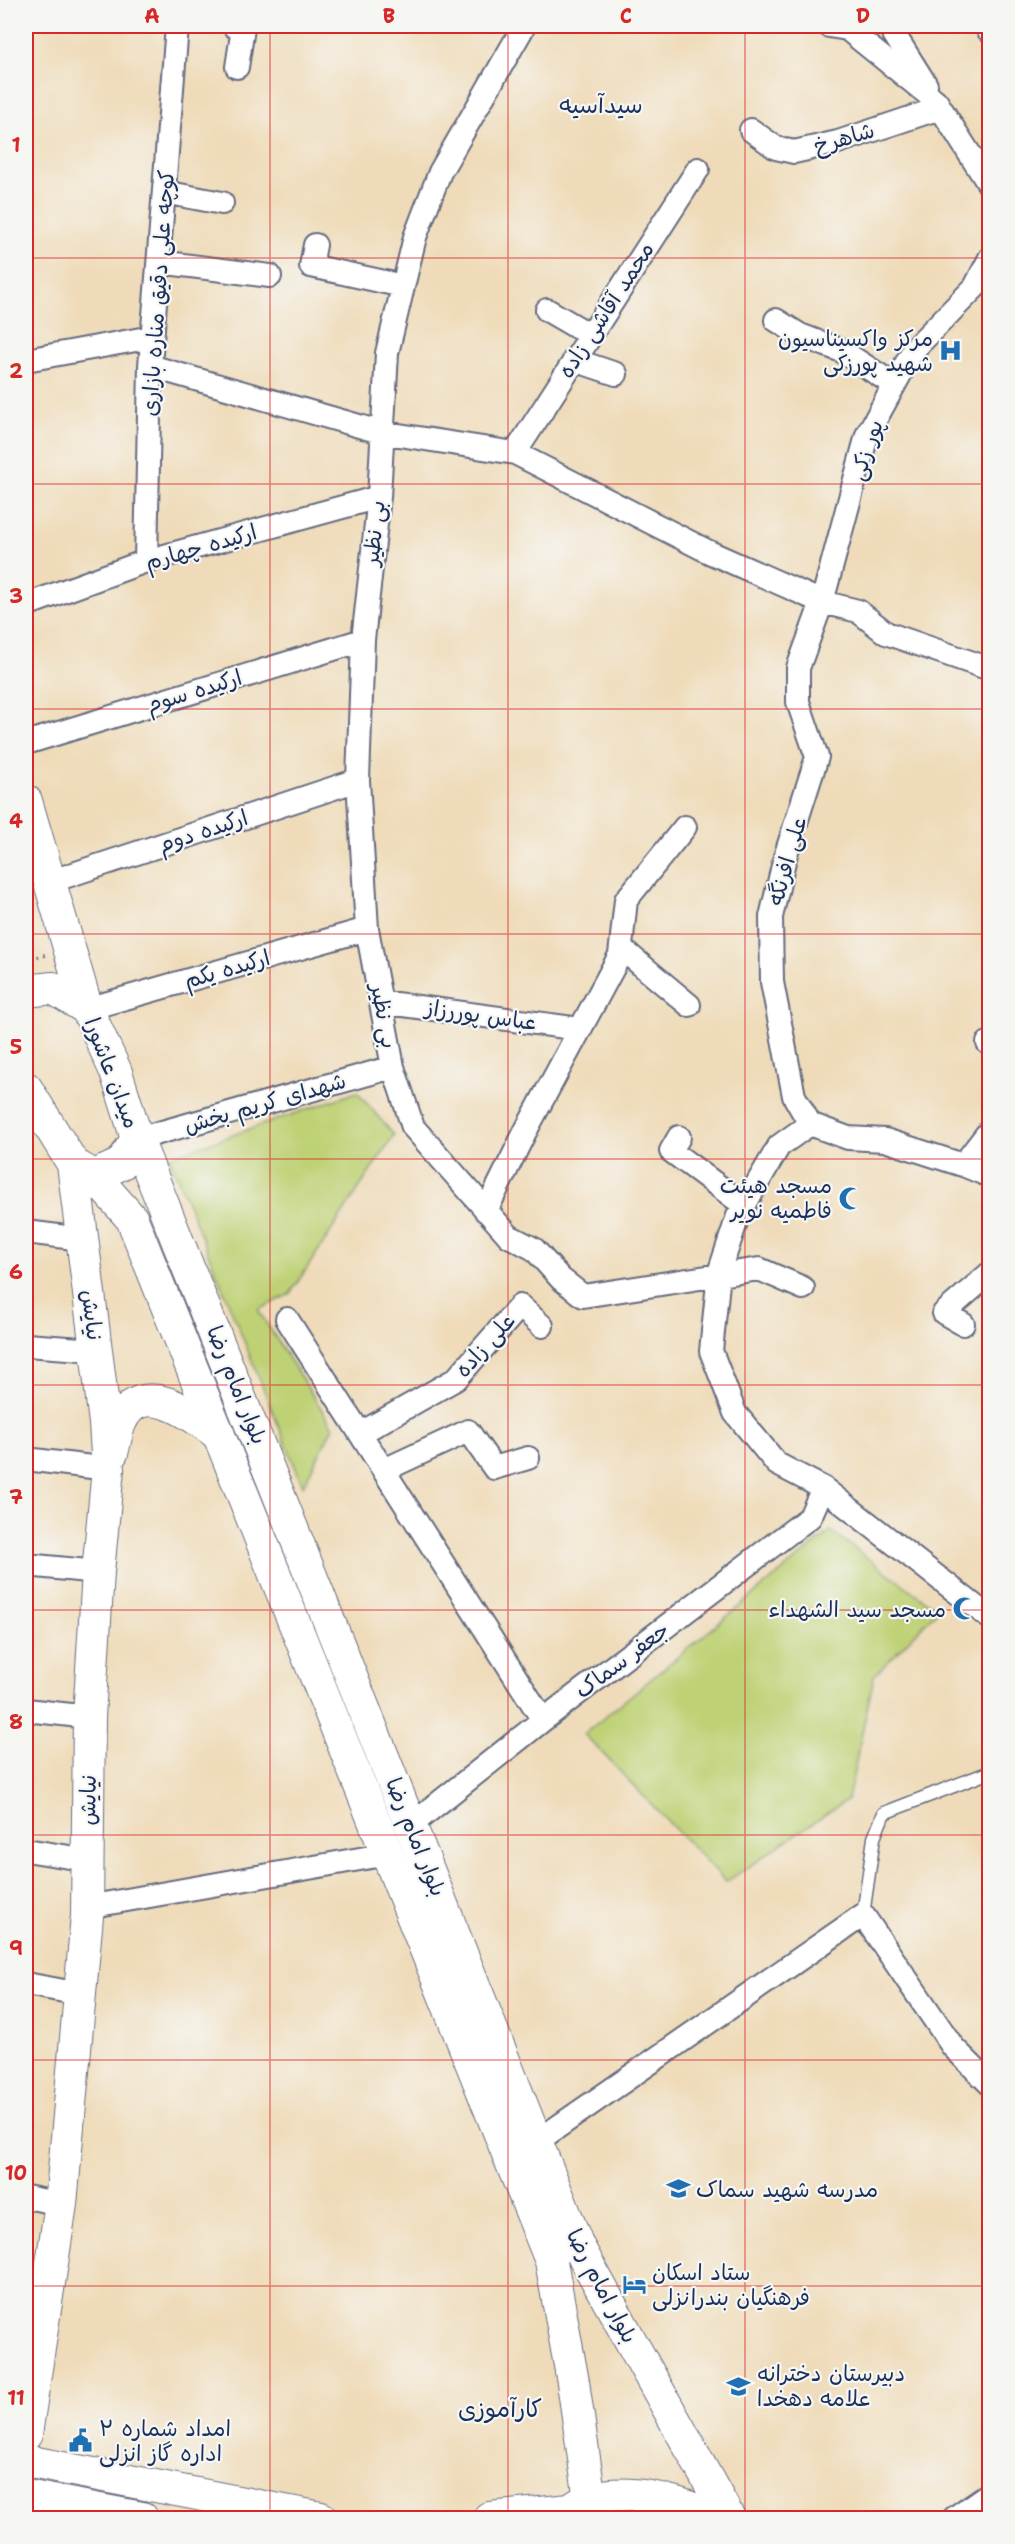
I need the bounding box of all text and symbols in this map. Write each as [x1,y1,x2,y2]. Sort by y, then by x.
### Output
text: A [144,3,160,29]
text: B [383,3,395,29]
text: C [620,3,632,29]
text: D [856,3,870,29]
district label: سیدآسیه [559,89,643,121]
street label: شاهرخ [810,116,878,160]
text: 1 [11,132,21,158]
street label: کوچه علی دقیق مناره بازاری [135,169,181,417]
street label: محمد آقاشی زاده [551,236,661,384]
place label: مرکز واکسیناسیون شهید پورزکی [778,324,933,378]
hospital icon: مرکز واکسیناسیون شهید پورزکی [938,338,964,364]
text: 2 [9,358,23,384]
street label: پور زکی [842,416,890,484]
street label: بی نظیر [356,499,392,569]
street label: ارکیده چهارم [142,517,261,579]
text: 3 [9,583,23,609]
street label: ارکیده سوم [143,663,246,722]
street label: ارکیده دوم [154,803,252,862]
text: 4 [9,808,23,834]
street label: علی افرنگه [761,813,813,909]
street label: ارکیده یکم [181,943,274,997]
street label: بی نظیر [364,979,404,1051]
street label: عباس پوررزاز [421,993,539,1037]
street label: میدان عاشورا [78,1013,146,1133]
text: 5 [10,1034,22,1060]
street label: شهدای کریم بخش [181,1066,350,1142]
place label: مسجد هیئت فاطمیه نویر [720,1171,832,1225]
mosque icon: مسجد هیئت فاطمیه نویر [837,1185,863,1211]
text: 6 [9,1259,23,1285]
street label: نیایش [75,1288,109,1342]
street label: علی زاده [448,1307,522,1383]
street label: بلوار امام رضا [198,1321,274,1449]
text: 7 [9,1484,23,1510]
place label: مسجد سید الشهداء [768,1595,946,1624]
mosque icon: مسجد سید الشهداء [951,1596,977,1622]
street label: جعفر سماک [569,1615,675,1705]
text: 8 [9,1709,23,1735]
street label: بلوار امام رضا [377,1773,453,1901]
street label: نیایش [73,1774,103,1826]
text: 9 [9,1935,23,1961]
text: 10 [5,2160,27,2186]
place label: مدرسه شهید سماک [696,2175,878,2204]
school or university icon: مدرسه شهید سماک [665,2176,691,2202]
street label: بلوار امام رضا [558,2224,644,2349]
place label: ستاد اسکان فرهنگیان بندرانزلی [652,2258,810,2312]
hotel icon: ستاد اسکان فرهنگیان بندرانزلی [621,2272,647,2298]
place label: دبیرستان دخترانه علامه دهخدا [757,2359,905,2413]
school or university icon: دبیرستان دخترانه علامه دهخدا [726,2373,752,2399]
text: 11 [7,2385,25,2411]
district label: کارآموزی [458,2393,542,2425]
place label: امداد شماره ۲ اداره گاز انزلی [99,2414,231,2468]
public building icon: امداد شماره ۲ اداره گاز انزلی [68,2428,94,2454]

